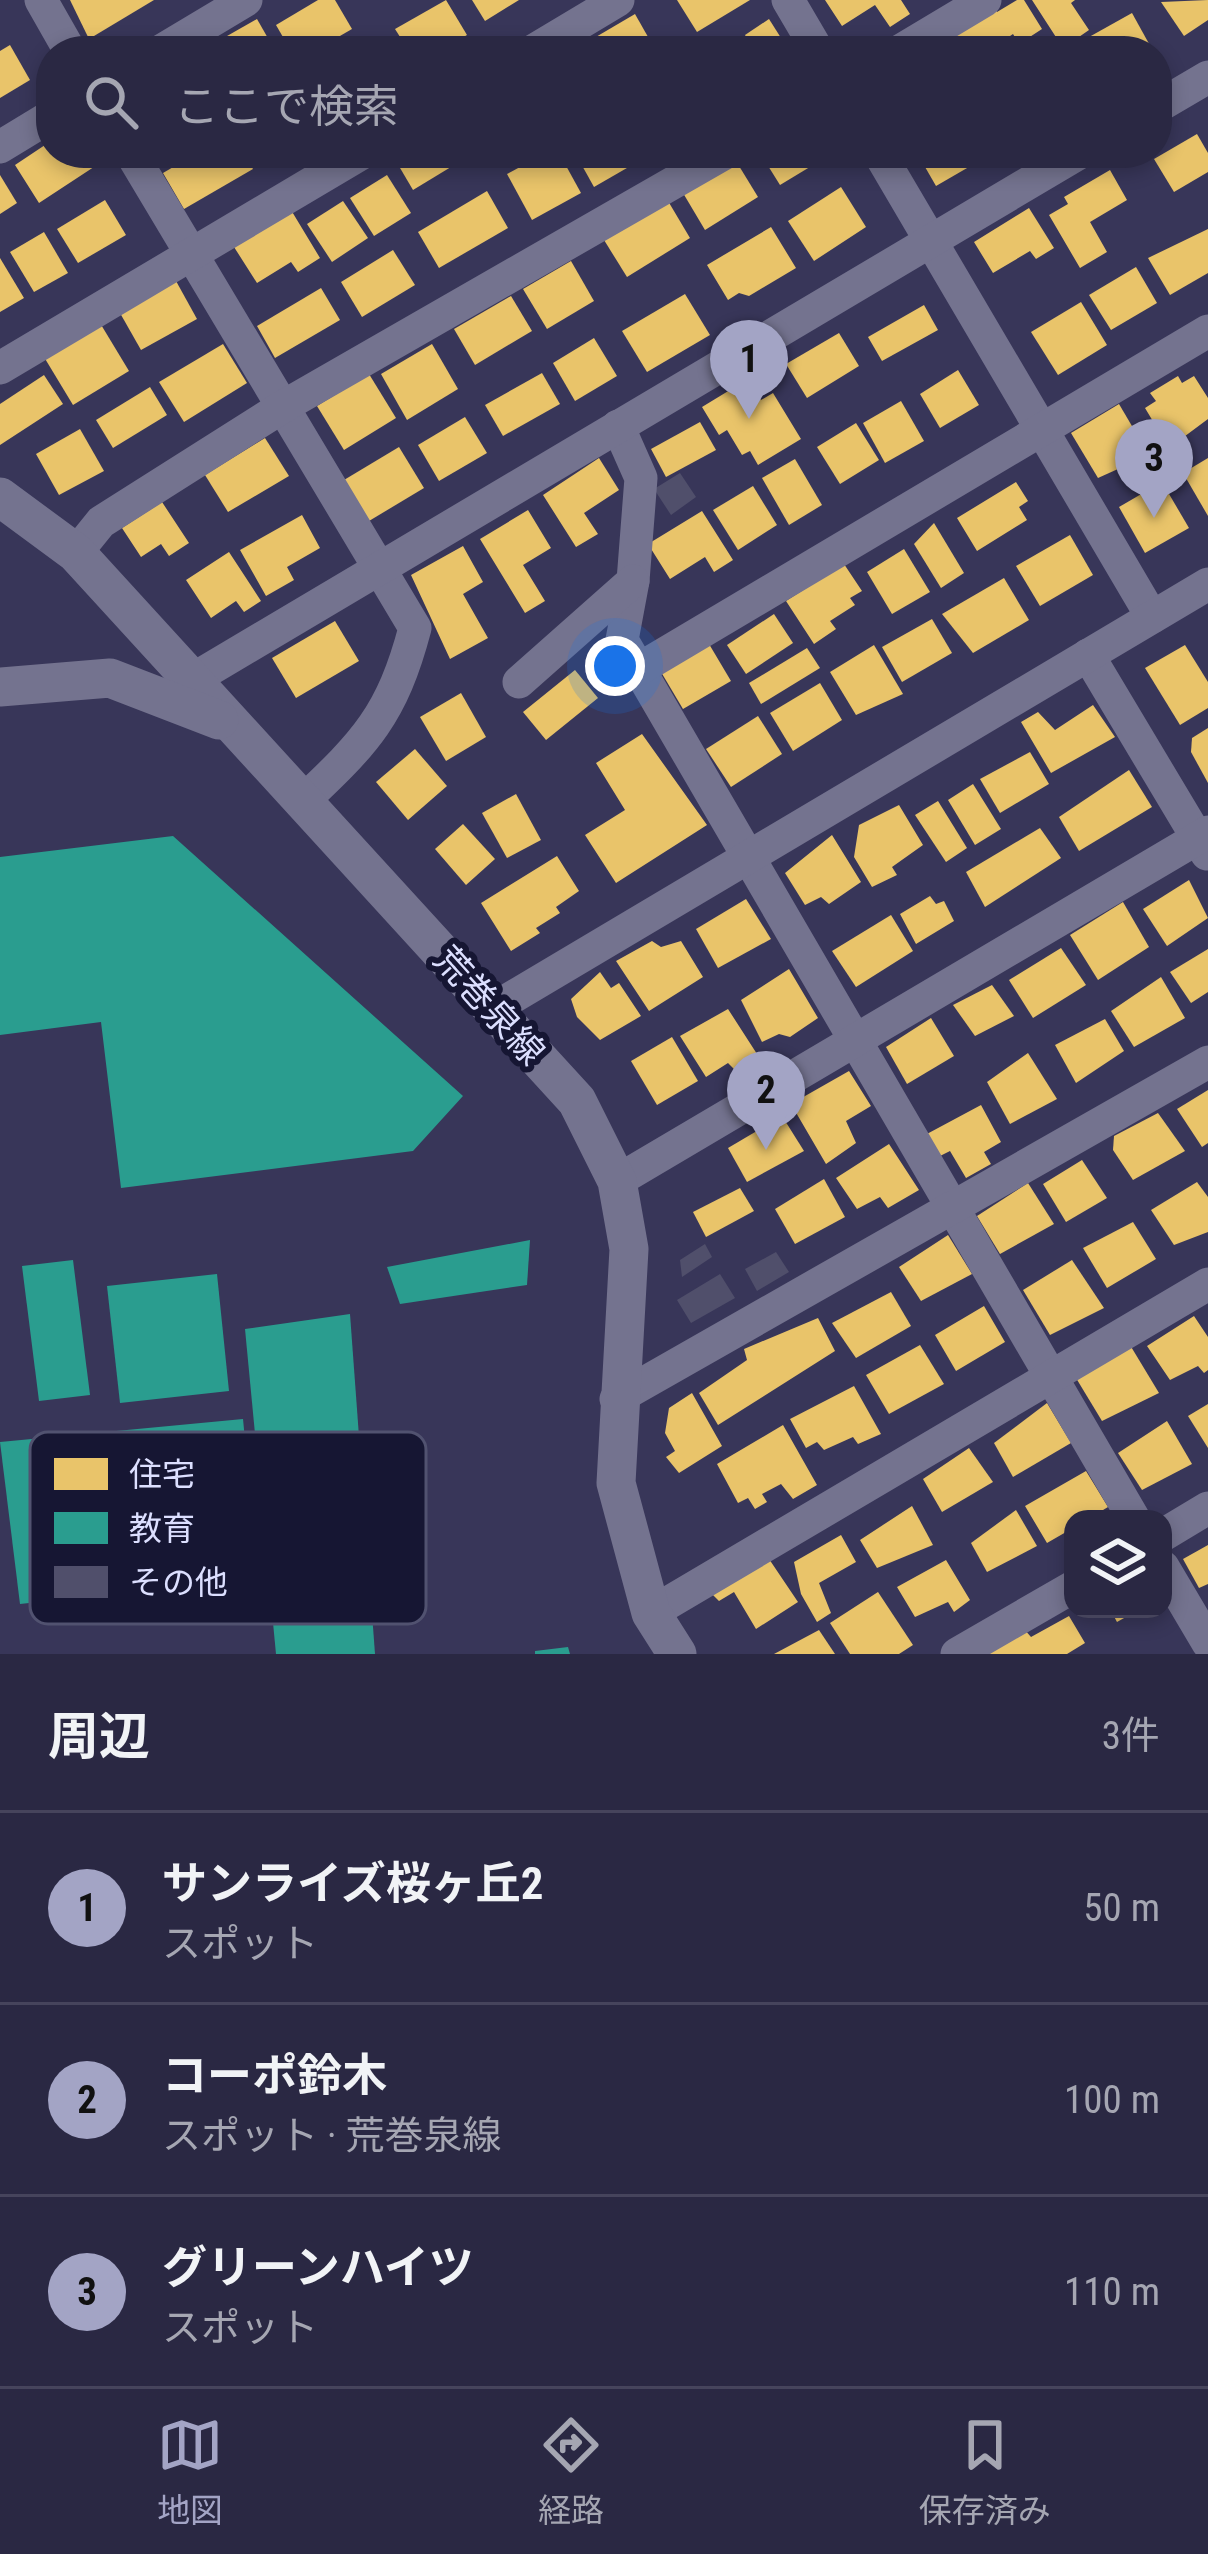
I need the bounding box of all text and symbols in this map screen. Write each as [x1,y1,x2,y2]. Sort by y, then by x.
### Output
search box [36,36,1172,168]
icon: search [78,69,144,135]
text: ここで検索 [174,80,399,133]
pin: 1 [710,320,788,419]
pin: 3 [1115,419,1193,518]
your location [585,636,645,696]
street label: 荒巻泉線 [425,938,553,1074]
pin: 2 [727,1051,805,1150]
legend [30,1432,426,1624]
text: 住宅 [129,1455,195,1494]
text: 教育 [129,1509,195,1548]
map controls [1064,1510,1172,1618]
button: layers [1064,1510,1172,1618]
text: その他 [129,1563,228,1602]
text: 周辺 [48,1707,150,1766]
text: 3件 [1102,1713,1160,1759]
text: サンライズ桜ヶ丘2 [162,1857,543,1910]
text: 1 [77,1885,97,1931]
text: 50 m [1083,1885,1160,1931]
text: スポット [162,1921,318,1967]
text: コーポ鈴木 [162,2049,387,2102]
text: 2 [77,2077,97,2123]
text: 100 m [1064,2077,1160,2123]
text: スポット · 荒巻泉線 [162,2113,501,2159]
text: グリーンハイツ [162,2241,474,2294]
text: 3 [77,2269,97,2315]
text: 110 m [1064,2269,1160,2315]
text: スポット [162,2305,318,2351]
tab: 地図 [157,2412,223,2532]
tab: 経路 [538,2412,604,2532]
tab: 保存済み [919,2412,1051,2532]

